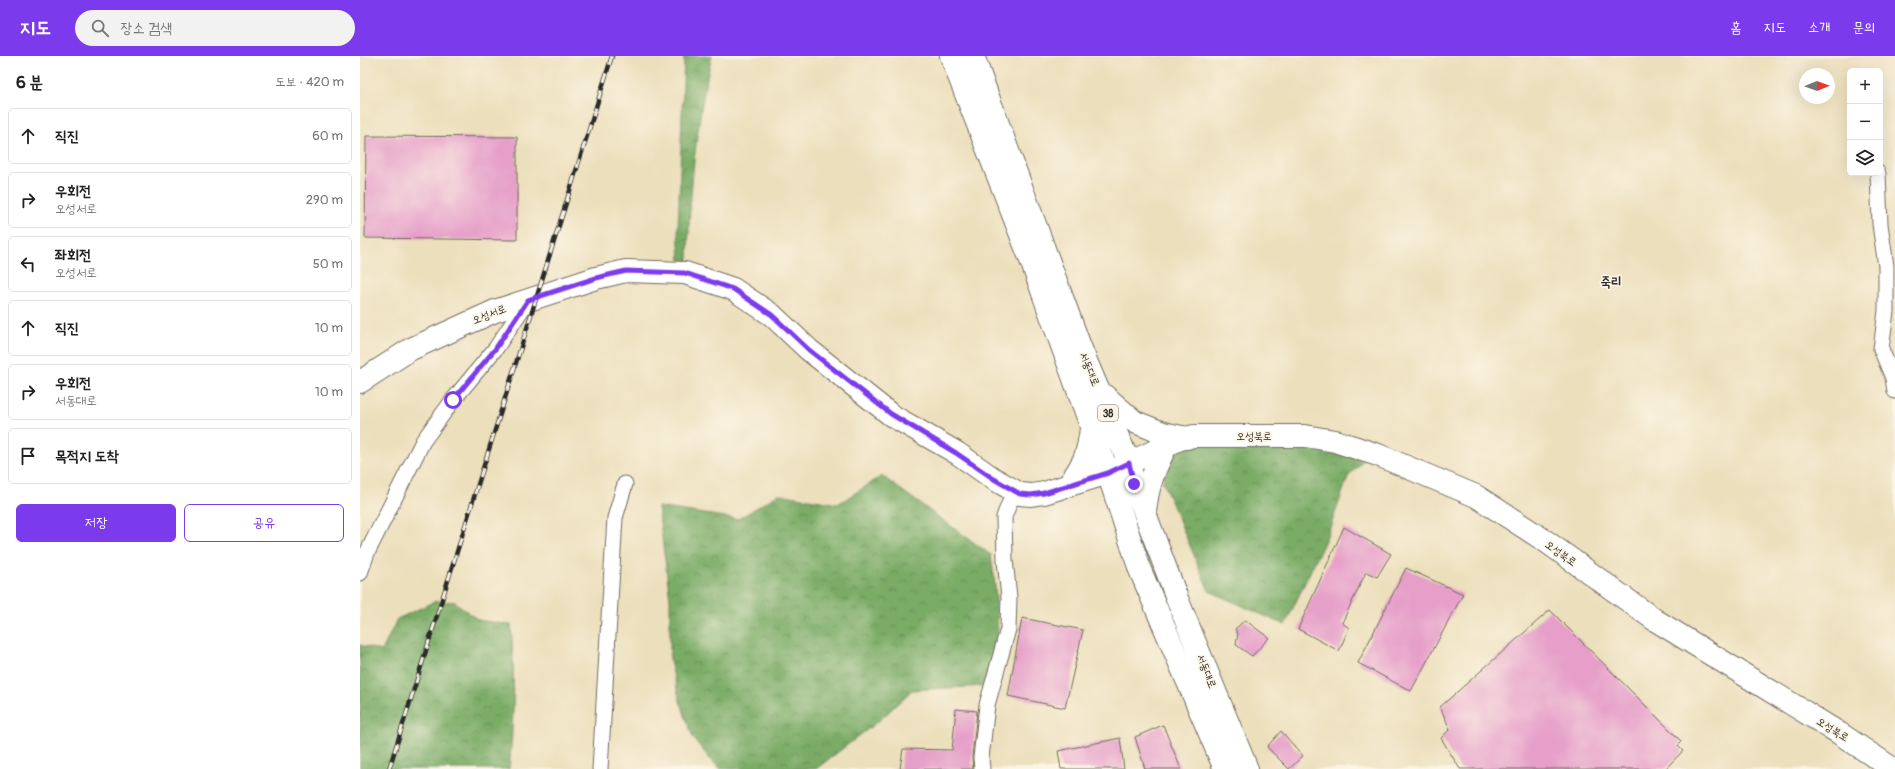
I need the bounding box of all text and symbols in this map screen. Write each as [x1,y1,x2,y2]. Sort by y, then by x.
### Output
search box [75,10,355,46]
text: 지도 [20,16,51,40]
icon: search [89,17,111,39]
text: 장소 검색 [121,19,172,38]
text: 홈 [1730,19,1741,36]
text: 지도 [1763,19,1786,36]
text: 소개 [1808,19,1830,36]
text: 문의 [1852,19,1875,36]
north arrow [1799,68,1835,104]
map controls [1847,68,1883,176]
button: + [1847,68,1883,104]
text: 6 분 [16,72,43,93]
text: 도보 · 420 m [275,74,344,90]
button: − [1847,104,1883,140]
icon: ahead [17,125,39,147]
text: 직진 [55,127,79,146]
text: 60 m [312,128,343,144]
button: layers [1847,140,1883,176]
text: 우회전 [55,182,91,201]
icon: right [17,189,39,211]
text: 290 m [306,192,343,208]
text: 오성서로 [55,201,97,217]
text: 좌회전 [55,246,91,265]
icon: left [17,253,39,275]
text: 50 m [313,256,343,272]
text: 오성서로 [55,265,97,281]
district label: 죽리 [1601,274,1621,290]
street label: 오성서로 [470,302,508,327]
icon: ahead [17,317,39,339]
text: 직진 [55,319,79,338]
text: 10 m [315,320,343,336]
street label: 서동대로 [1077,350,1102,388]
text: 우회전 [55,374,91,393]
icon: right [17,381,39,403]
text: 10 m [315,384,343,400]
route start [444,391,462,409]
text: 서동대로 [55,393,97,409]
road number: 38 [1098,405,1118,421]
street label: 오성북로 [1236,430,1272,443]
icon: arrive [17,445,39,467]
text: 목적지 도착 [55,447,119,466]
route end [1125,475,1143,493]
button: 저장 [16,504,176,542]
button: 공유 [184,504,344,542]
street label: 오성북로 [1542,538,1579,569]
street label: 서동대로 [1194,652,1219,690]
street label: 오성북로 [1814,715,1851,744]

